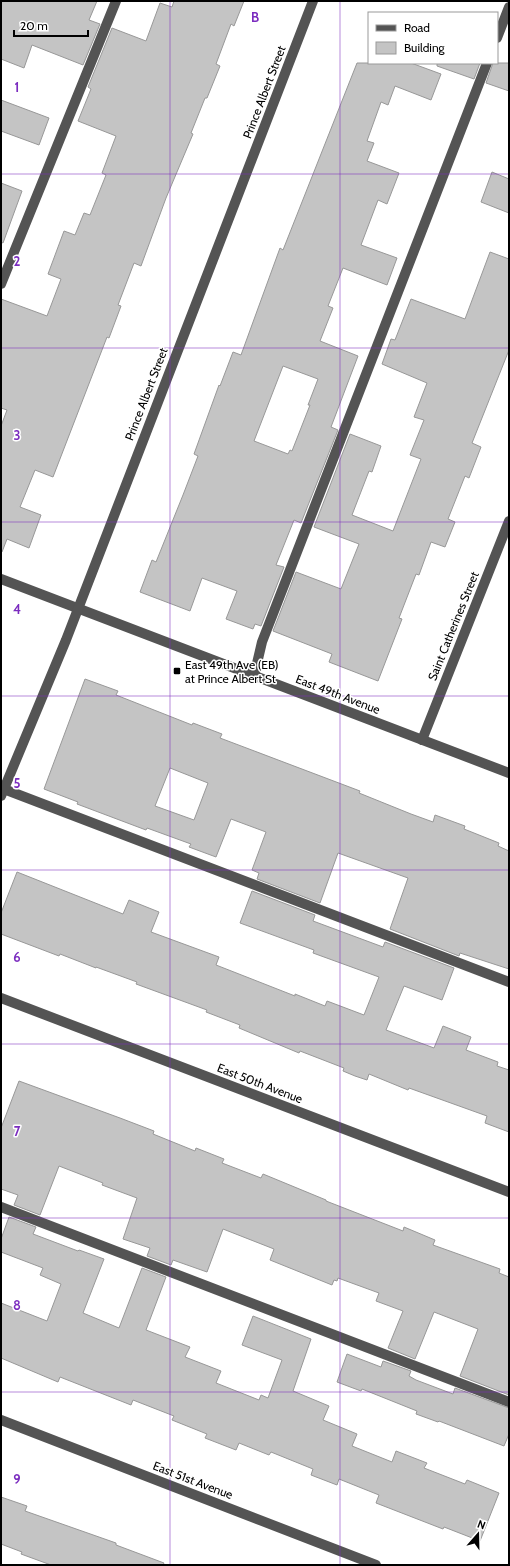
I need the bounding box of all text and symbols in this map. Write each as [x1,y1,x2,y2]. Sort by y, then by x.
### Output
text: B [251,9,259,25]
scale bar [14,12,88,38]
legend [368,12,498,64]
text: 20 m [20,18,48,33]
text: Road [404,20,430,35]
text: Building [404,40,446,55]
street label: Prince Albert Street [239,43,289,141]
text: 1 [15,79,19,95]
text: 2 [14,253,21,269]
street label: Prince Albert Street [121,345,171,443]
text: 3 [13,427,21,443]
street label: Saint Catherines Street [424,569,482,683]
text: 4 [13,601,21,617]
place label: East 49th Ave (EB) at Prince Albert St [185,657,279,686]
marker: East 49th Ave (EB) at Prince Albert St [172,666,182,676]
street label: East 49th Avenue [294,671,382,717]
text: 5 [14,775,21,791]
text: 6 [13,949,21,965]
street label: East 50th Avenue [215,1060,305,1106]
text: 7 [14,1123,21,1139]
text: 8 [13,1297,21,1313]
street label: East 51st Avenue [151,1458,235,1502]
text: 9 [13,1471,21,1487]
north arrow [458,1514,498,1554]
text: N [475,1517,487,1533]

